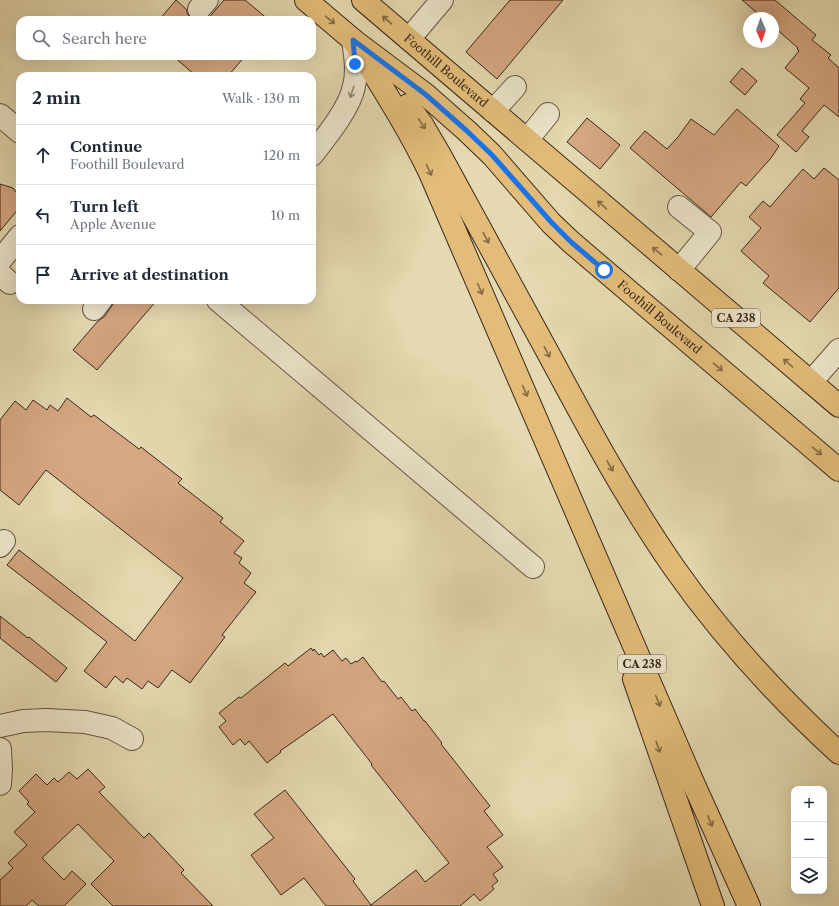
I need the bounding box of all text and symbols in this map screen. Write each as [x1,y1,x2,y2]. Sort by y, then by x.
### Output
north arrow [743,12,779,48]
one-way arrow [324,15,335,24]
search box [16,16,316,60]
one-way arrow [381,16,392,25]
icon: search [30,27,52,49]
text: Search here [62,29,147,48]
street label: Foothill Boulevard [401,30,492,111]
route end [346,55,364,73]
one-way arrow [348,86,356,98]
text: 2 min [32,88,81,108]
text: Walk · 130 m [222,90,300,106]
one-way arrow [418,118,426,129]
text: Continue [70,137,142,156]
icon: ahead [32,144,54,166]
text: 120 m [263,147,300,163]
text: Foothill Boulevard [70,156,184,172]
one-way arrow [425,163,433,175]
text: Turn left [70,197,139,216]
one-way arrow [597,200,608,209]
icon: left [32,204,54,226]
text: 10 m [271,207,300,223]
text: Apple Avenue [70,216,156,232]
one-way arrow [482,231,490,243]
one-way arrow [652,247,662,256]
route start [595,261,613,279]
icon: arrive [32,264,54,286]
text: Arrive at destination [70,265,229,284]
street label: Foothill Boulevard [615,277,705,357]
one-way arrow [477,283,485,295]
road number: CA 238 [712,309,760,327]
one-way arrow [544,346,552,358]
one-way arrow [783,358,793,367]
one-way arrow [713,363,723,372]
one-way arrow [521,385,529,397]
one-way arrow [812,447,822,456]
one-way arrow [606,460,614,472]
road number: CA 238 [618,655,666,673]
one-way arrow [655,695,662,707]
one-way arrow [654,740,662,752]
map controls [791,786,827,894]
button: + [791,786,827,822]
one-way arrow [707,814,714,826]
button: − [791,822,827,858]
button: layers [791,858,827,894]

